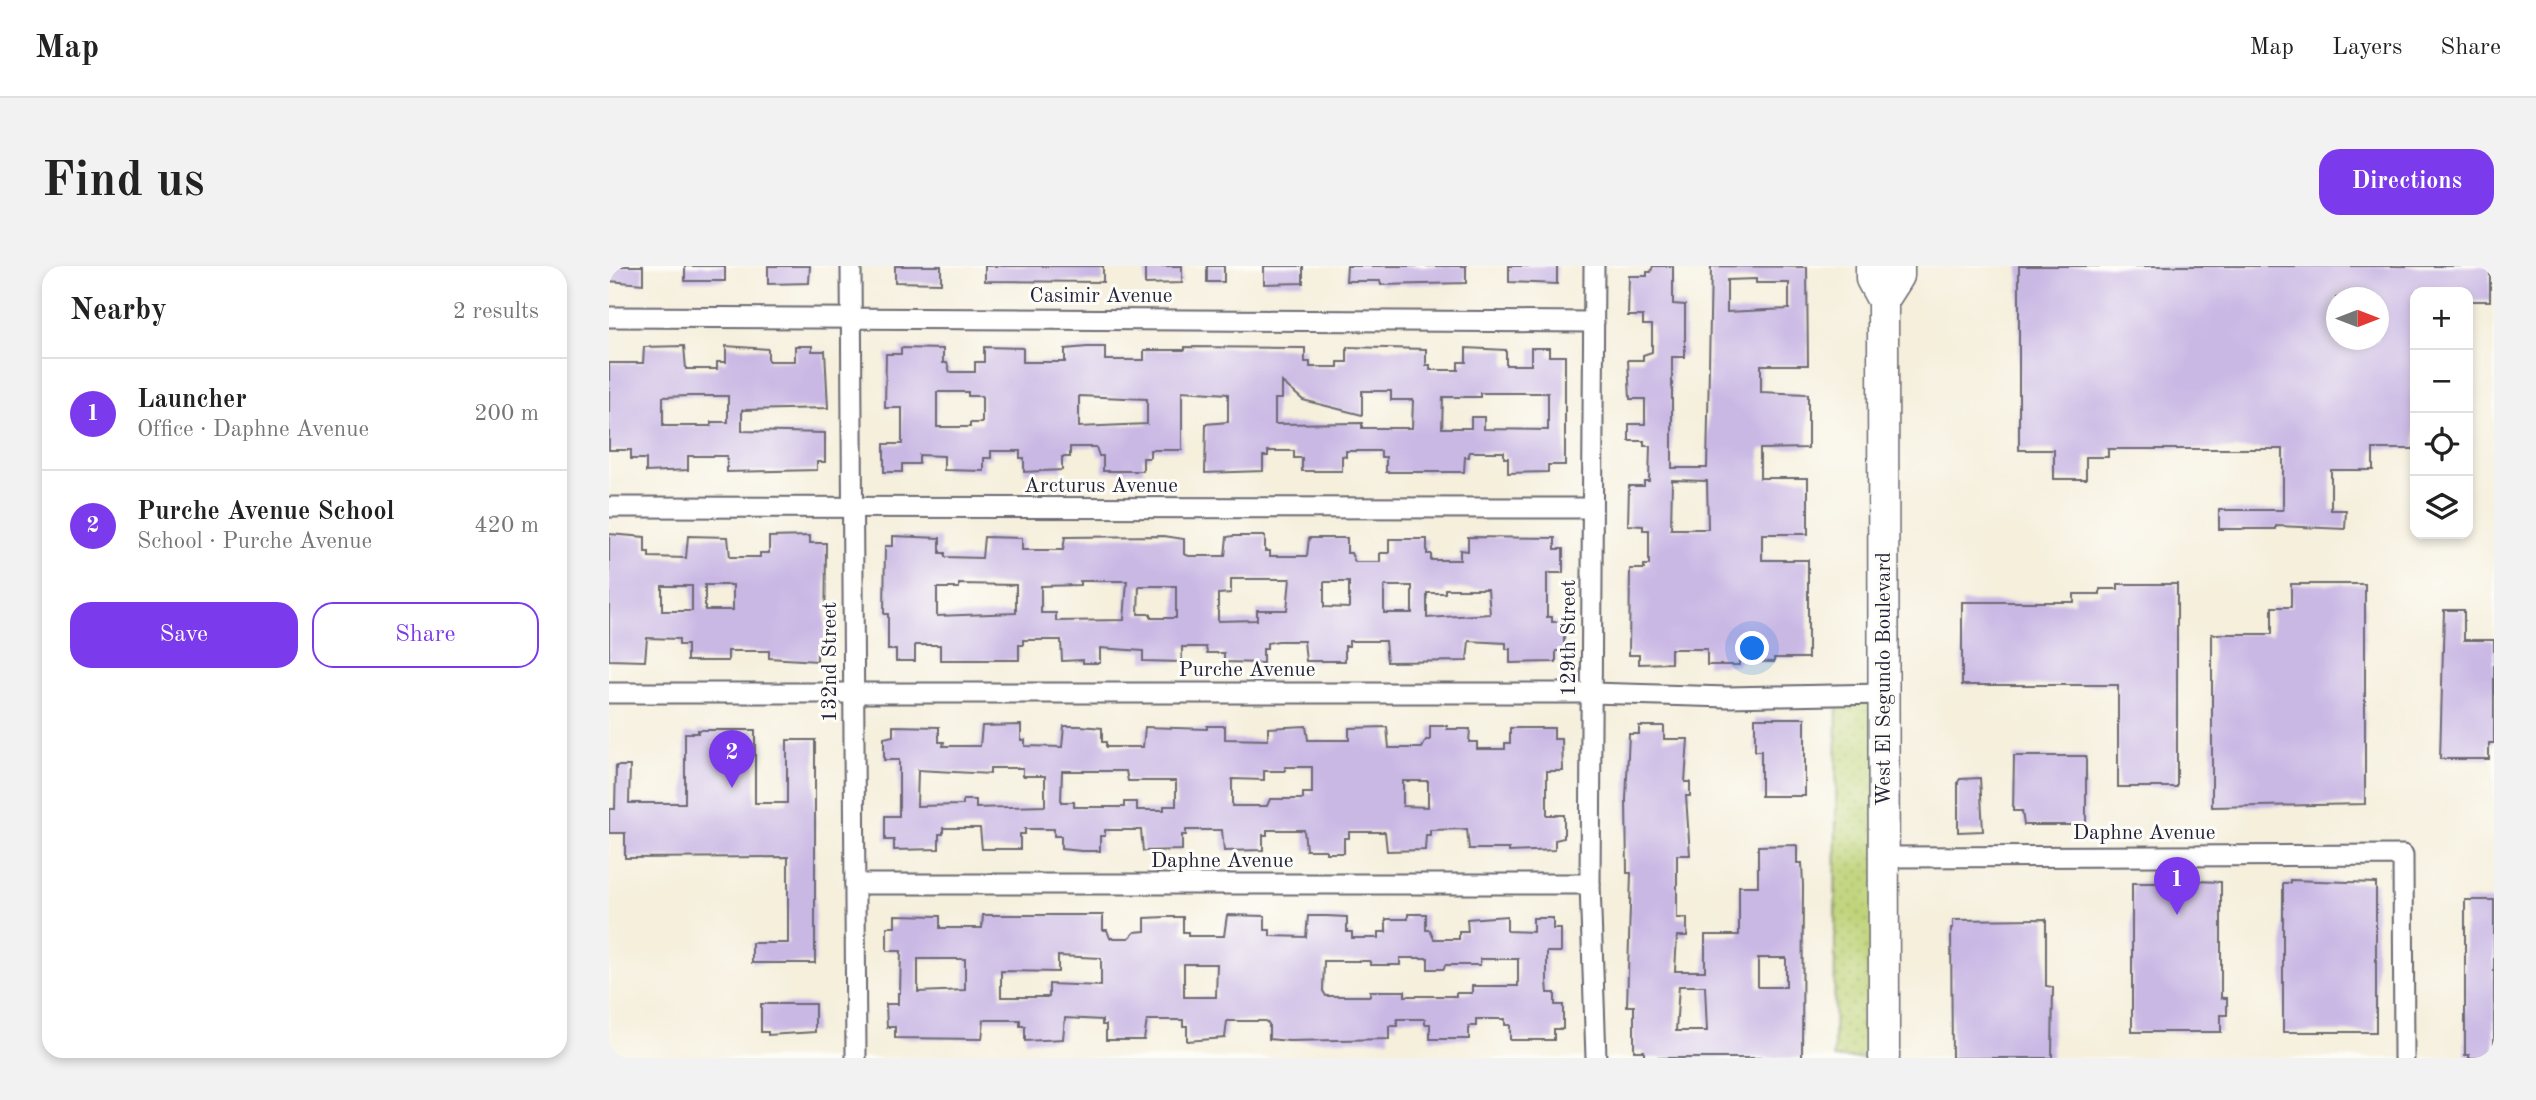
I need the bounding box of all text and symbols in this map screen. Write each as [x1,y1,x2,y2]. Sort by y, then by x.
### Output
text: Map [35,32,99,65]
text: Map [2250,36,2294,60]
text: Layers [2332,36,2402,60]
text: Share [2440,36,2501,60]
button: Directions [2319,149,2494,215]
text: Find us [42,158,205,207]
street label: Casimir Avenue [1030,286,1172,307]
north arrow [2326,287,2389,350]
map controls [2410,287,2473,539]
button: + [2410,287,2473,350]
text: Nearby [70,296,167,326]
text: 2 results [453,300,539,323]
button: − [2410,350,2473,413]
text: Launcher [137,387,247,413]
text: 1 [86,402,100,425]
text: 200 m [474,402,539,425]
button: locate [2410,413,2473,476]
text: Office · Daphne Avenue [137,418,369,441]
street label: Arcturus Avenue [1024,476,1178,497]
button: layers [2410,476,2473,539]
text: Purche Avenue School [137,499,395,525]
text: 2 [86,514,100,537]
text: 420 m [474,514,539,537]
text: School · Purche Avenue [137,530,372,553]
street label: West El Segundo Boulevard [1874,552,1895,806]
street label: 129th Street [1559,580,1580,696]
button: Save [70,602,298,668]
button: Share [312,602,539,668]
street label: 132nd Street [820,602,841,722]
your location [1735,631,1769,665]
street label: Purche Avenue [1179,660,1315,681]
pin: 2 [709,730,755,788]
street label: Daphne Avenue [2073,823,2215,844]
street label: Daphne Avenue [1151,851,1293,872]
pin: 1 [2154,857,2200,915]

